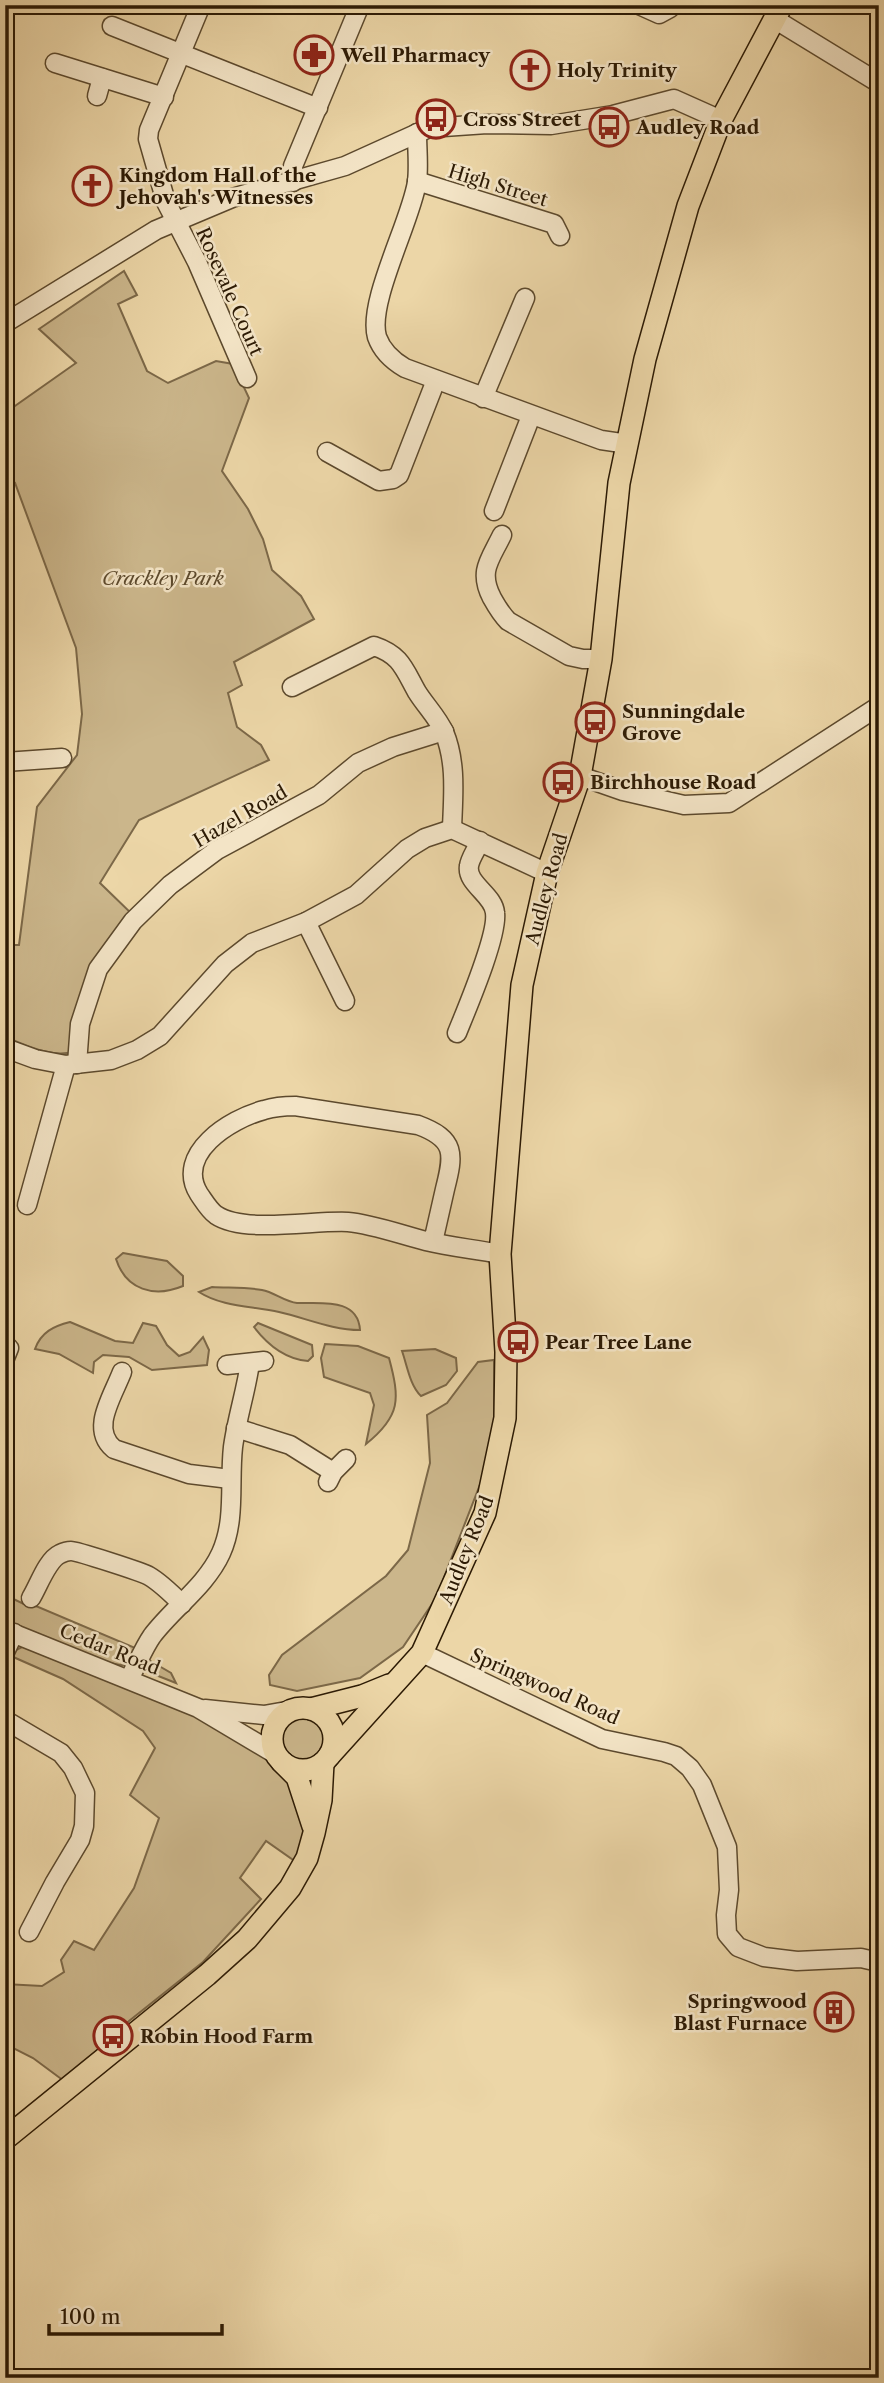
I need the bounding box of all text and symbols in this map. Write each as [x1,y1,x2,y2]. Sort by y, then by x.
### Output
pharmacy icon: Well Pharmacy [293,34,335,76]
place label: Well Pharmacy [340,44,491,67]
church icon: Holy Trinity [509,49,551,91]
place label: Holy Trinity [557,59,678,82]
bus stop icon: Cross Street [415,98,457,140]
bus stop icon: Audley Road [588,106,630,148]
place label: Cross Street [463,108,581,131]
place label: Audley Road [635,116,760,139]
street label: High Street [445,159,551,212]
place label: Kingdom Hall of the Jehovah's Witnesses [116,164,316,209]
church icon: Kingdom Hall of the Jehovah's Witnesses [71,165,113,207]
street label: Rosevale Court [191,224,268,359]
park label: Crackley Park [102,567,224,590]
place label: Sunningdale Grove [622,700,745,745]
bus stop icon: Sunningdale Grove [574,701,616,743]
bus stop icon: Birchhouse Road [542,761,584,803]
place label: Birchhouse Road [590,771,757,794]
street label: Hazel Road [189,780,292,852]
street label: Audley Road [520,830,573,949]
bus stop icon: Pear Tree Lane [497,1321,539,1363]
place label: Pear Tree Lane [545,1331,692,1354]
street label: Audley Road [434,1492,499,1609]
street label: Cedar Road [56,1619,164,1680]
street label: Springwood Road [467,1643,623,1730]
place label: Springwood Blast Furnace [674,1990,807,2035]
building icon: Springwood Blast Furnace [813,1991,855,2033]
bus stop icon: Robin Hood Farm [92,2015,134,2057]
place label: Robin Hood Farm [140,2025,313,2048]
scale bar [49,2292,222,2336]
text: 100 m [60,2304,121,2329]

